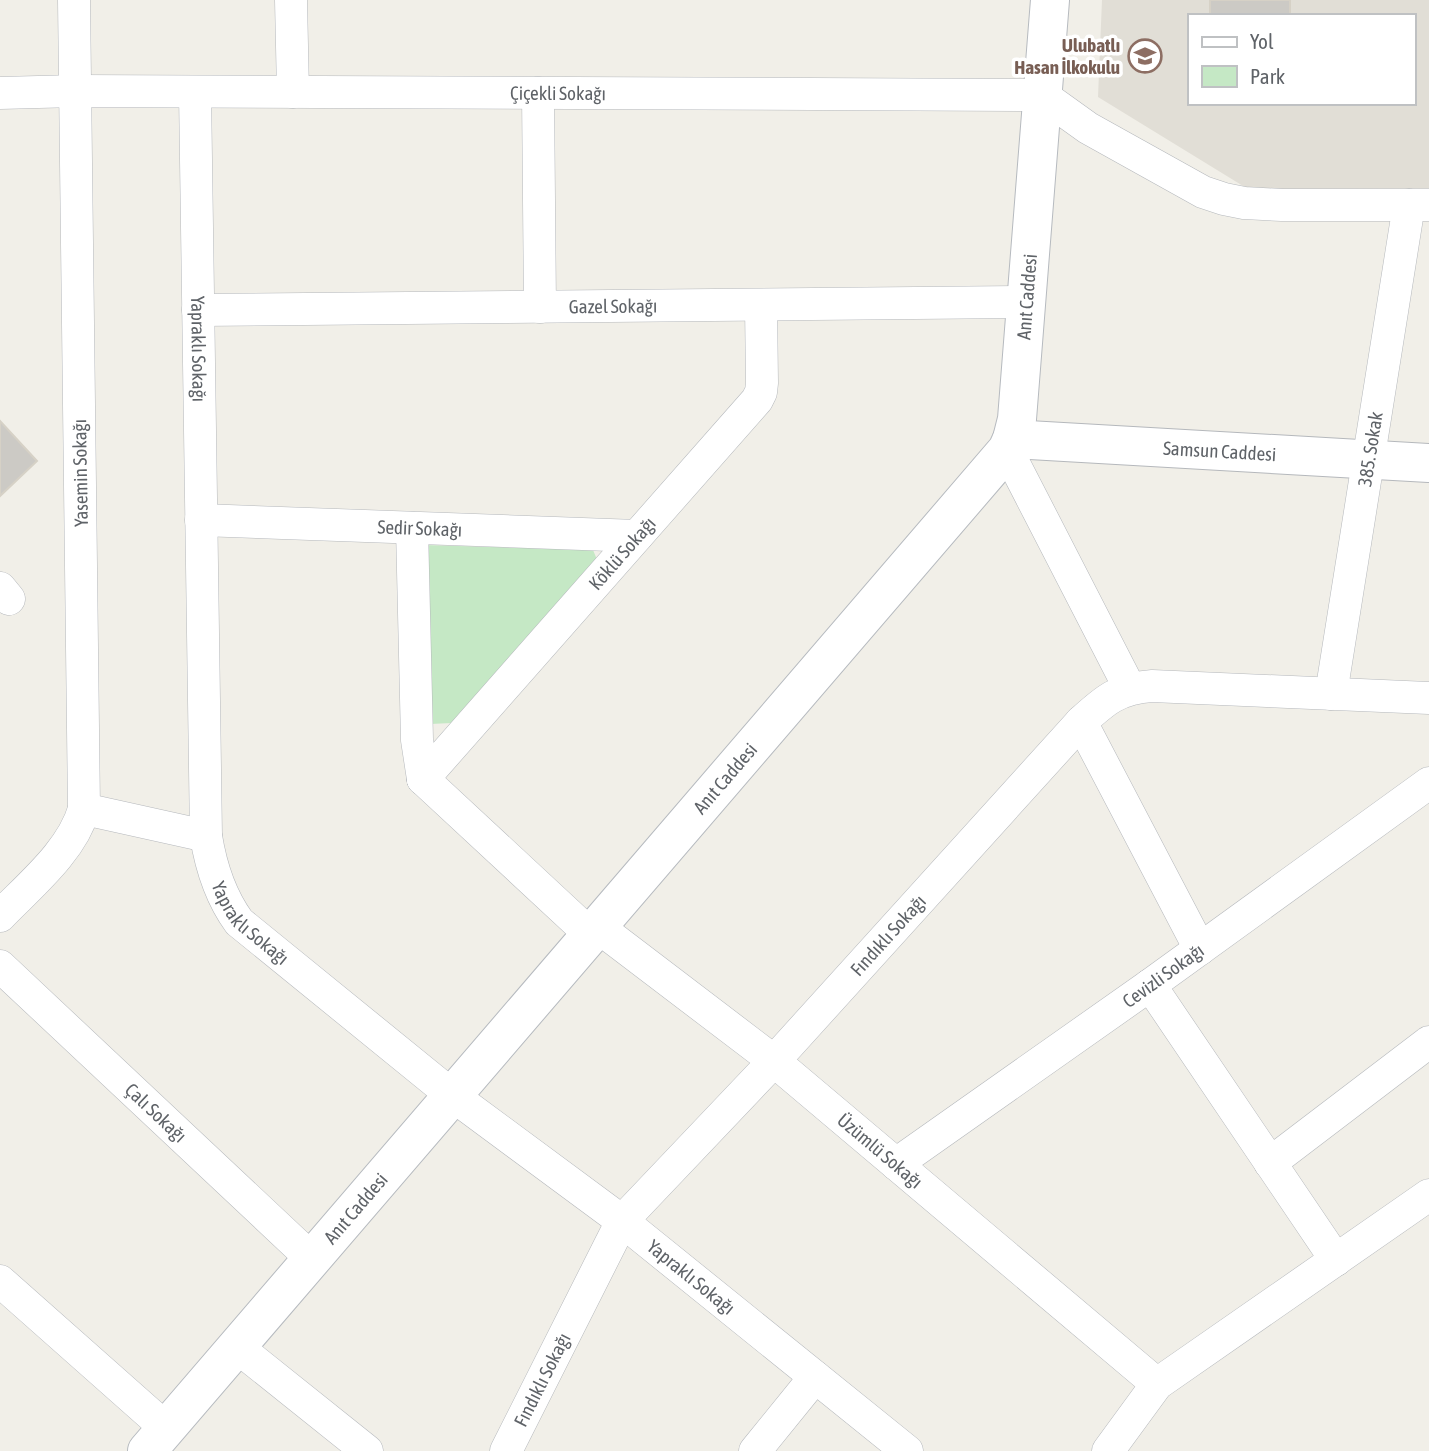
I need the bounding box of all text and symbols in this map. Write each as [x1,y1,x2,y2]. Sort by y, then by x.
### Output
legend [1188,14,1415,105]
text: Yol [1250,29,1274,53]
place label: Ulubatlı Hasan İlkokulu [1014,34,1120,78]
school or university icon: Ulubatlı Hasan İlkokulu [1126,37,1164,75]
text: Park [1250,64,1285,88]
street label: Çiçekli Sokağı [510,82,606,104]
street label: Anıt Caddesi [1012,253,1041,341]
street label: Gazel Sokağı [569,295,657,317]
street label: Yapraklı Sokağı [187,296,211,402]
street label: 385. Sokak [1353,410,1387,488]
street label: Yasemin Sokağı [68,419,92,527]
street label: Samsun Caddesi [1162,437,1277,465]
street label: Köklü Sokağı [584,512,660,594]
street label: Sedir Sokağı [377,515,463,541]
street label: Anıt Caddesi [689,738,761,818]
street label: Yapraklı Sokağı [207,878,293,969]
street label: Fındıklı Sokağı [846,890,930,980]
street label: Cevizli Sokağı [1118,939,1208,1012]
street label: Çalı Sokağı [121,1078,191,1147]
street label: Üzümlü Sokağı [833,1108,927,1193]
street label: Anıt Caddesi [319,1168,392,1248]
street label: Yapraklı Sokağı [643,1235,739,1319]
street label: Fındıklı Sokağı [509,1329,575,1430]

